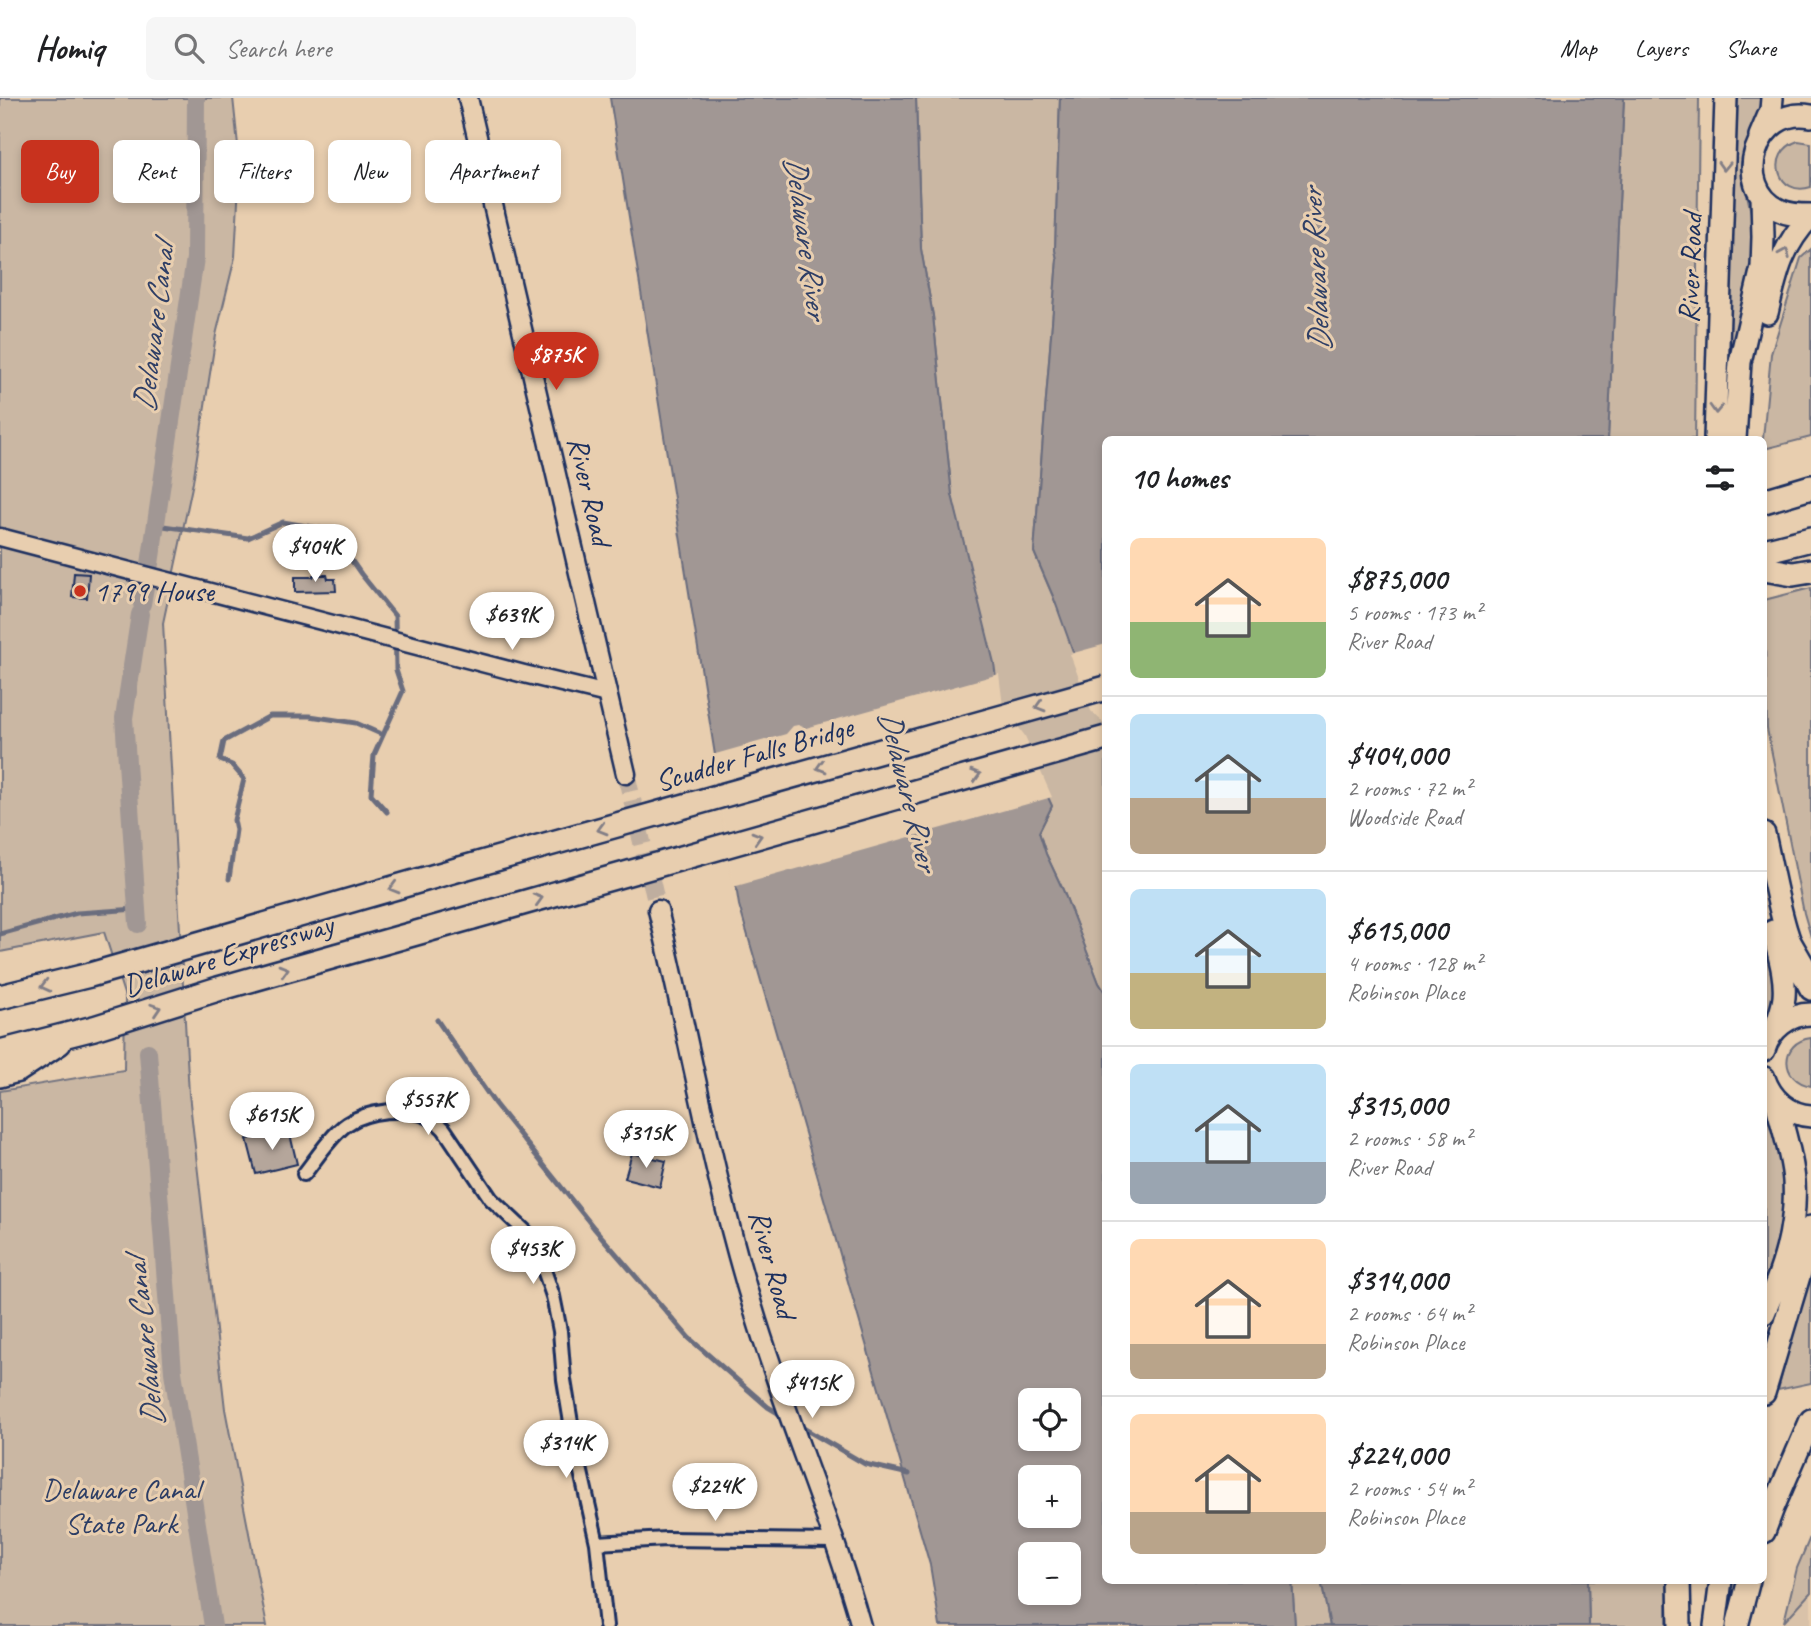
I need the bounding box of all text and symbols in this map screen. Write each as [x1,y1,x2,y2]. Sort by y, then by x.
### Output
search box [146,17,636,80]
text: Homiq [35,27,104,69]
icon: search [170,29,208,67]
text: Search here [226,32,331,65]
text: Map [1560,33,1597,63]
text: Layers [1635,33,1688,63]
text: Share [1726,33,1776,63]
chip: Buy [21,140,99,203]
chip: Rent [113,140,200,203]
chip: Filters [214,140,314,203]
chip: New [328,140,411,203]
chip: Apartment [425,140,561,203]
water label: Delaware River [775,154,839,325]
one-way arrow [1716,161,1731,172]
water label: Delaware River [1291,183,1340,352]
street label: River Road [1669,208,1711,324]
water label: Delaware Canal [123,232,185,414]
one-way arrow [1777,248,1791,260]
pin: $875K [507,332,605,392]
text: $875K [530,340,582,369]
one-way arrow [1708,404,1723,415]
street label: River Road [559,433,622,553]
text: 10 homes [1130,459,1228,497]
icon: filters [1701,459,1739,497]
pin: $404K [266,524,364,584]
text: $404K [288,532,342,561]
text: $875,000 [1347,560,1447,598]
icon: home [1186,566,1270,650]
place label: 1799 House [94,572,216,610]
marker: 1799 House [72,583,88,599]
pin: $639K [463,592,561,652]
text: 5 rooms · 173 m² [1347,598,1482,627]
text: $639K [485,600,539,629]
text: River Road [1347,627,1431,656]
one-way arrow [1034,698,1046,712]
water label: Delaware River [869,706,949,878]
street label: Scudder Falls Bridge [651,707,859,800]
text: $404,000 [1347,736,1447,774]
icon: home [1186,742,1270,826]
one-way arrow [815,759,827,774]
one-way arrow [970,769,982,783]
text: 2 rooms · 72 m² [1347,774,1471,803]
text: Woodside Road [1347,803,1462,832]
one-way arrow [596,821,608,835]
one-way arrow [751,831,763,845]
one-way arrow [388,879,400,894]
one-way arrow [532,892,544,907]
street label: Delaware Expressway [119,904,340,1005]
text: $615,000 [1347,911,1448,949]
icon: home [1186,917,1270,1001]
text: 4 rooms · 128 m² [1347,949,1482,978]
one-way arrow [278,964,290,979]
one-way arrow [39,978,51,992]
text: Robinson Place [1347,978,1464,1007]
one-way arrow [150,1002,162,1017]
pin: $557K [379,1077,477,1137]
text: $557K [402,1085,454,1114]
text: $315,000 [1347,1086,1447,1124]
icon: home [1186,1092,1270,1176]
pin: $615K [223,1093,321,1152]
text: $615K [245,1100,299,1129]
pin: $315K [597,1110,695,1170]
text: $315K [620,1118,672,1147]
text: 2 rooms · 58 m² [1347,1124,1471,1153]
text: River Road [1347,1153,1431,1182]
street label: River Road [740,1206,807,1326]
pin: $453K [484,1226,582,1286]
text: $453K [507,1234,559,1263]
water label: Delaware Canal [114,1247,174,1429]
text: $314,000 [1347,1261,1447,1299]
icon: home [1186,1267,1270,1351]
text: 2 rooms · 64 m² [1347,1299,1471,1328]
text: Robinson Place [1347,1328,1464,1357]
pin: $415K [763,1360,861,1420]
text: $415K [786,1368,838,1397]
map controls [1018,1388,1081,1605]
button: locate [1018,1388,1081,1451]
pin: $314K [517,1420,615,1480]
text: $314K [539,1428,593,1457]
text: $224,000 [1347,1436,1447,1474]
icon: home [1186,1442,1270,1526]
pin: $224K [666,1464,764,1523]
button: + [1018,1465,1081,1528]
park label: Delaware Canal State Park [42,1470,205,1542]
text: $224K [688,1471,742,1500]
text: 2 rooms · 54 m² [1347,1474,1471,1503]
text: Robinson Place [1347,1503,1464,1532]
button: − [1018,1542,1081,1605]

